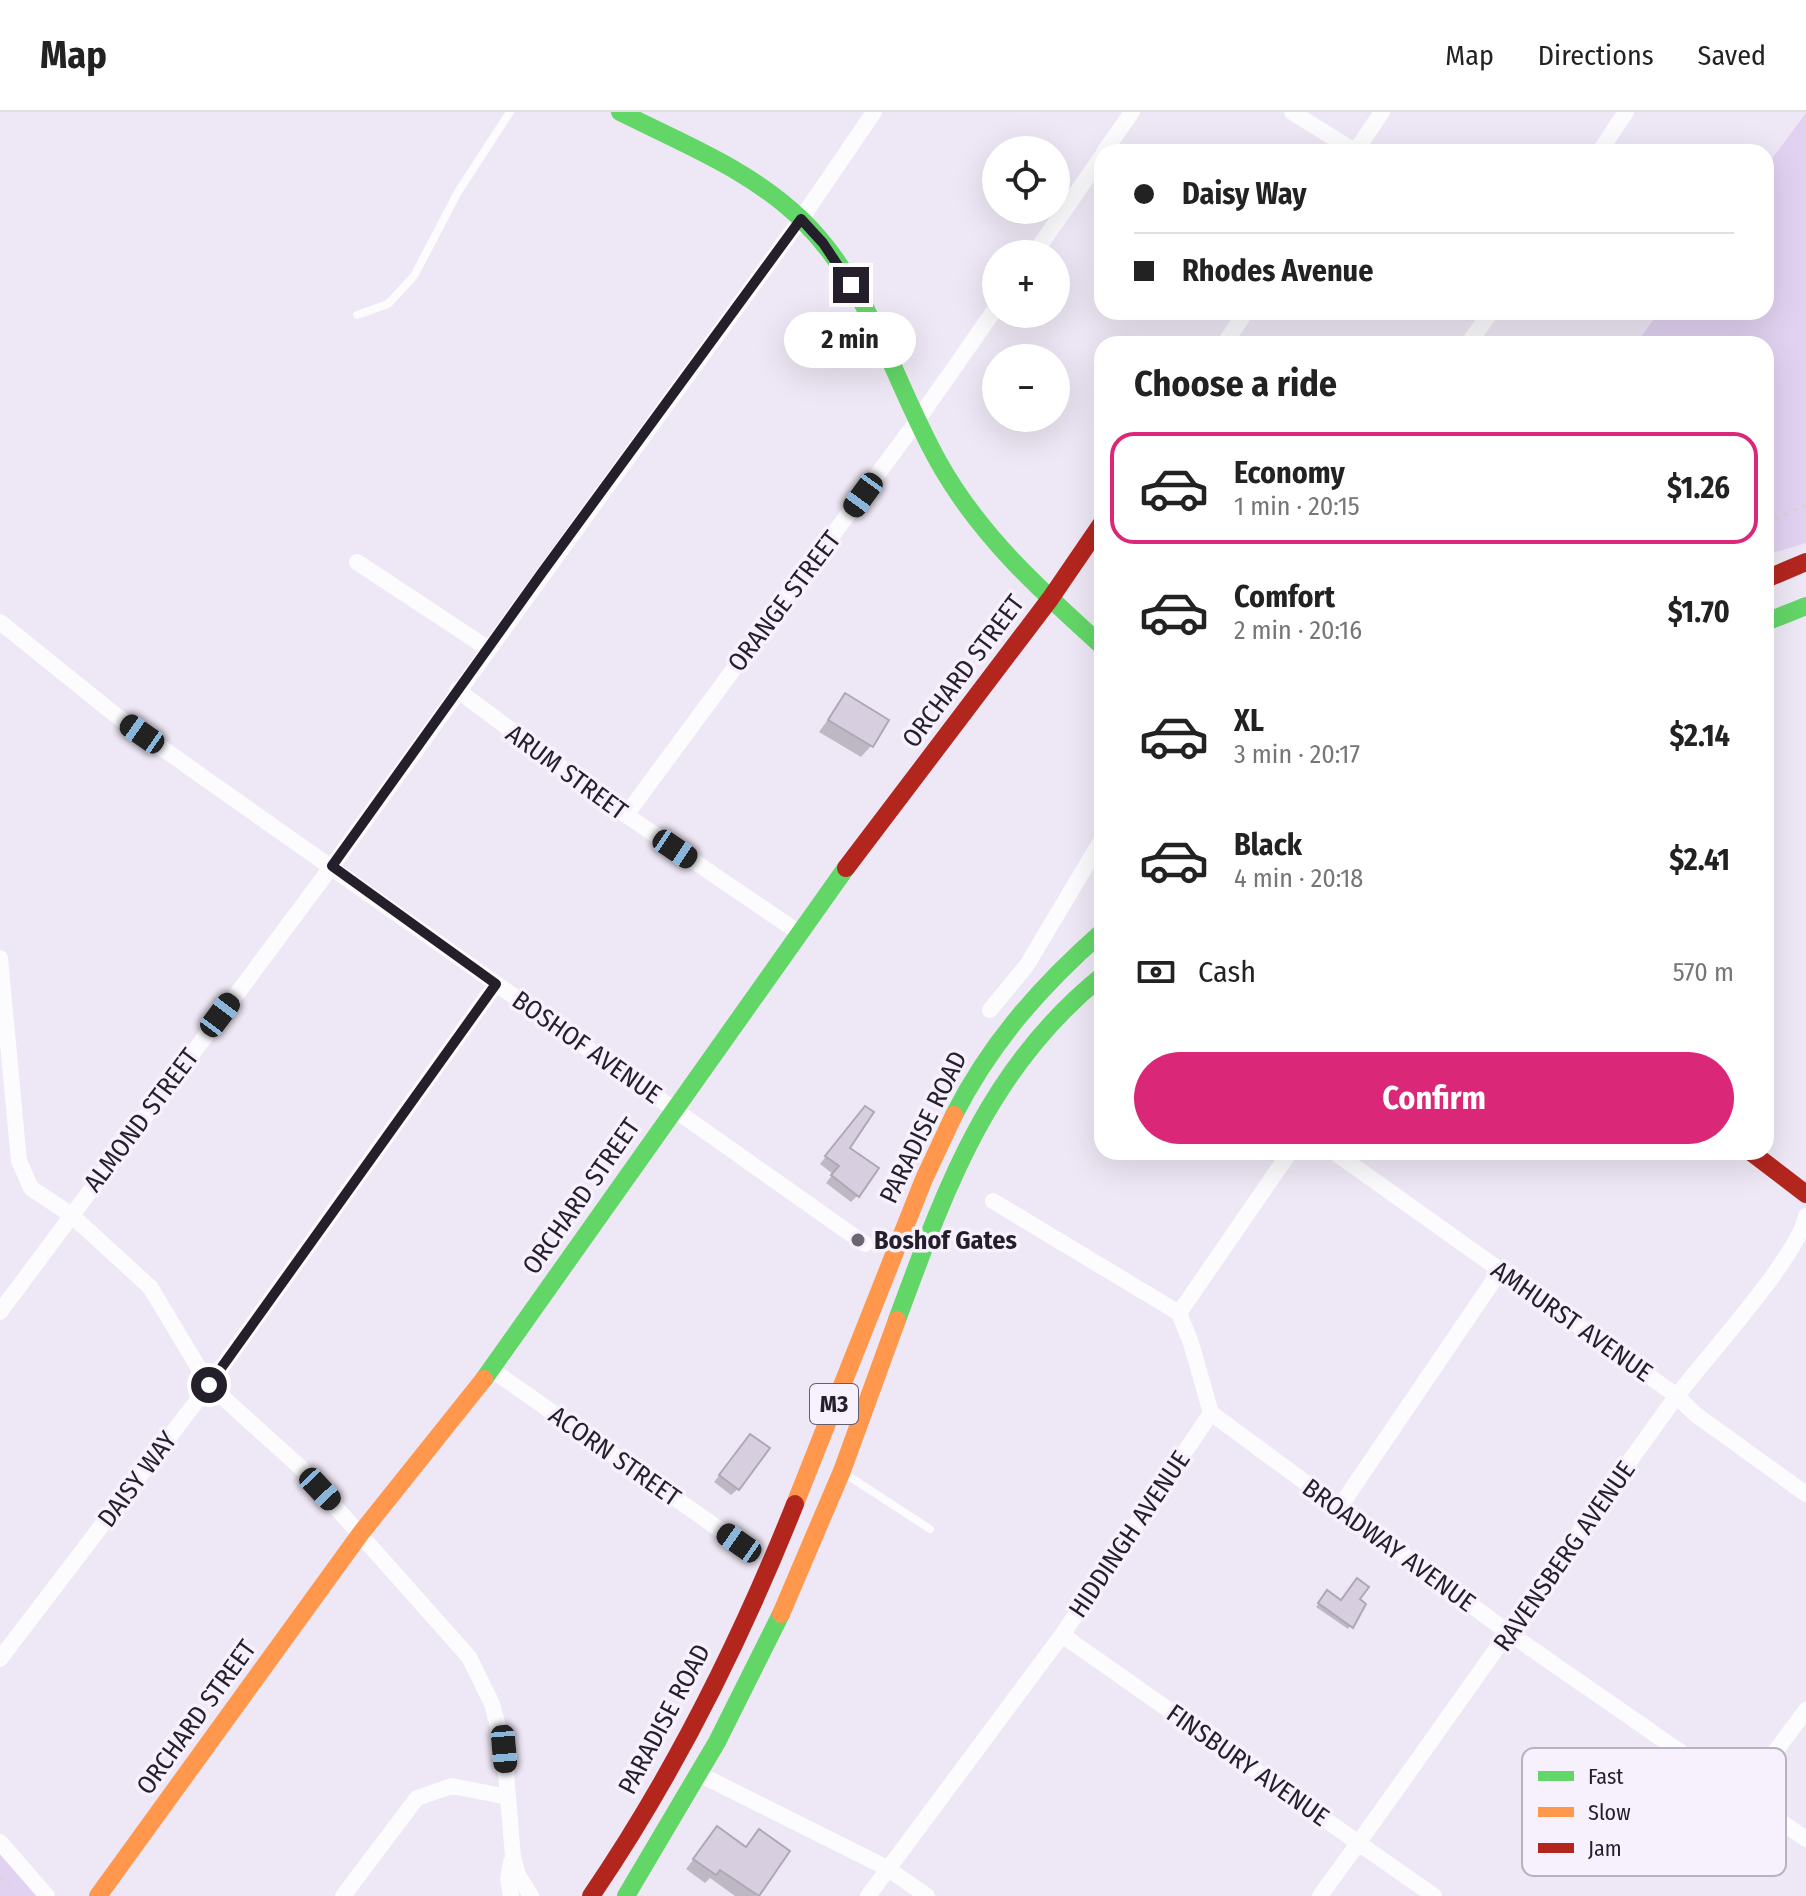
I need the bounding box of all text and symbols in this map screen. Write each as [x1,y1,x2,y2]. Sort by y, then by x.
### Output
text: Map [40,32,107,78]
text: Map [1445,39,1494,72]
text: Directions [1538,39,1654,72]
text: Saved [1698,39,1766,72]
map controls [982,136,1070,432]
button: locate [982,136,1070,224]
text: Daisy Way [1182,176,1306,212]
button: + [982,240,1070,328]
text: Rhodes Avenue [1182,253,1373,289]
route end [833,267,869,303]
callout: 2 min [785,313,917,369]
text: 2 min [821,324,879,355]
button: − [982,344,1070,432]
text: Choose a ride [1134,362,1337,406]
icon: car [1138,452,1210,524]
text: Economy [1234,455,1345,491]
car [839,469,887,521]
text: $1.26 [1667,470,1730,506]
text: 1 min · 20:15 [1234,491,1360,522]
street label: ORANGE STREET [721,525,847,678]
icon: car [1138,576,1210,648]
text: Comfort [1234,579,1335,615]
street label: ORCHARD STREET [896,589,1031,754]
text: $1.70 [1668,594,1730,630]
text: 2 min · 20:16 [1234,615,1362,646]
icon: car [1138,700,1210,772]
text: XL [1234,703,1264,739]
car [115,710,169,758]
street label: ARUM STREET [500,718,633,827]
text: $2.14 [1669,718,1730,754]
text: 3 min · 20:17 [1234,739,1360,770]
icon: car [1138,824,1210,896]
car [648,826,702,872]
text: Black [1234,827,1302,863]
text: $2.41 [1669,842,1730,878]
text: 4 min · 20:18 [1234,863,1363,894]
icon: cash [1134,950,1178,994]
text: Cash [1198,954,1256,990]
text: 570 m [1673,957,1734,988]
street label: BOSHOF AVENUE [506,985,667,1110]
car [196,989,244,1041]
street label: ALMOND STREET [77,1043,205,1198]
street label: PARADISE ROAD [873,1046,974,1208]
button: Confirm [1134,1052,1734,1144]
street label: ORCHARD STREET [516,1112,647,1280]
place label: Boshof Gates [874,1225,1017,1256]
marker: Boshof Gates [849,1231,867,1249]
street label: AMHURST AVENUE [1485,1254,1658,1389]
route start [191,1367,227,1403]
road number: M3 [810,1384,858,1424]
street label: ACORN STREET [543,1400,686,1513]
street label: DAISY WAY [91,1425,183,1533]
street label: HIDDINGH AVENUE [1062,1445,1197,1623]
street label: RAVENSBERG AVENUE [1487,1455,1642,1657]
car [295,1463,345,1515]
street label: BROADWAY AVENUE [1296,1472,1481,1618]
car [712,1519,766,1567]
street label: ORCHARD STREET [130,1634,263,1801]
street label: PARADISE ROAD [612,1639,717,1800]
street label: FINSBURY AVENUE [1161,1698,1335,1833]
car [490,1724,518,1774]
legend [1522,1748,1786,1876]
text: Fast [1588,1763,1624,1790]
text: Slow [1588,1799,1631,1826]
text: Jam [1588,1835,1622,1862]

